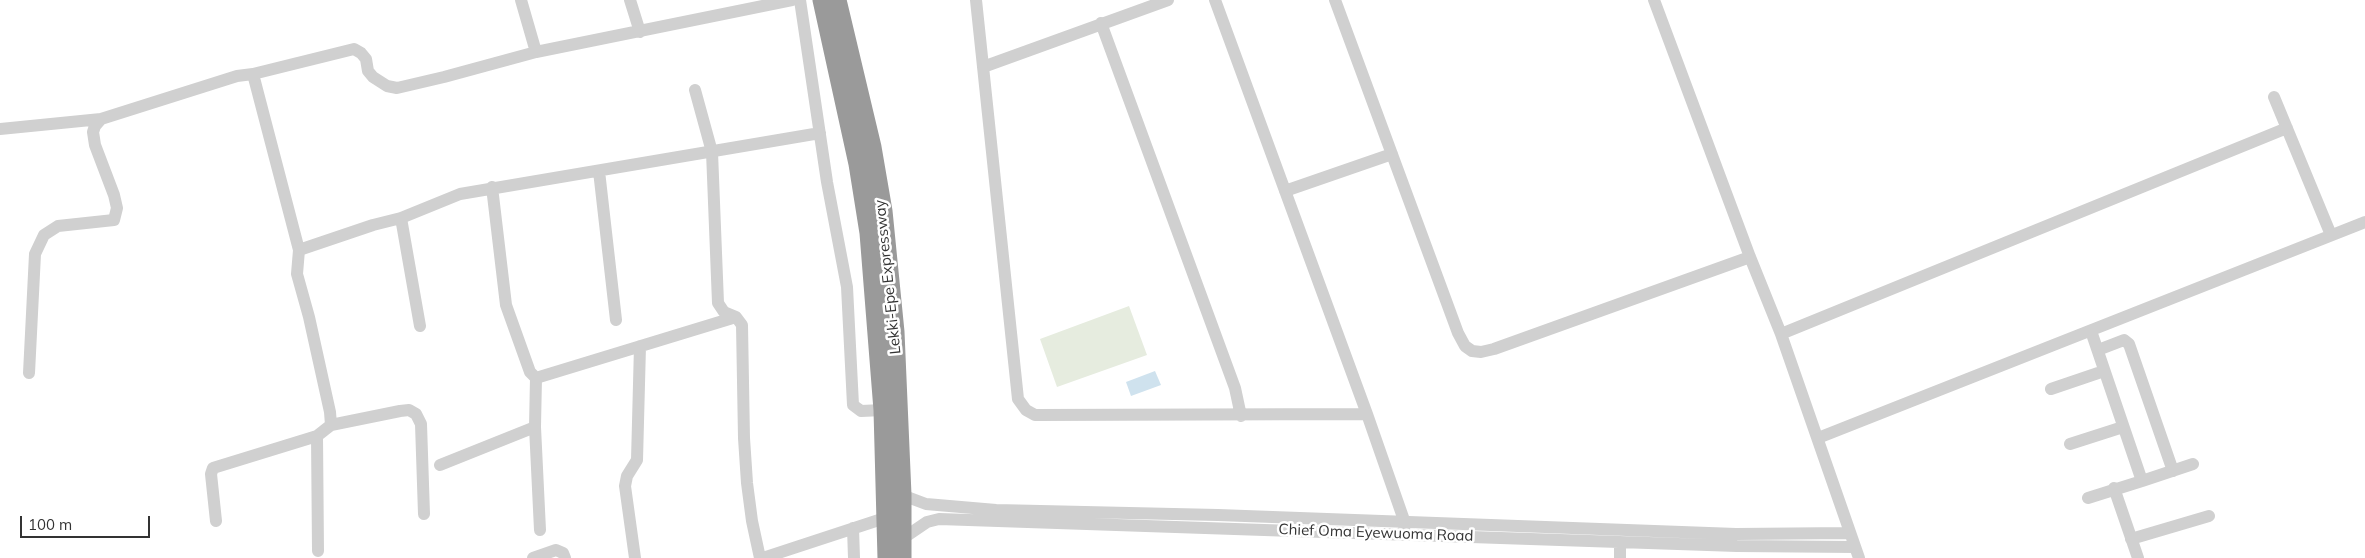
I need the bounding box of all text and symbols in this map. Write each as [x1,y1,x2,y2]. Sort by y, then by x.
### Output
street label: Lekki-Epe Expressway [871,199,905,355]
scale bar [22,506,152,538]
text: 100 m [28,515,72,534]
street label: Chief Oma Eyewuoma Road [1278,521,1474,545]

